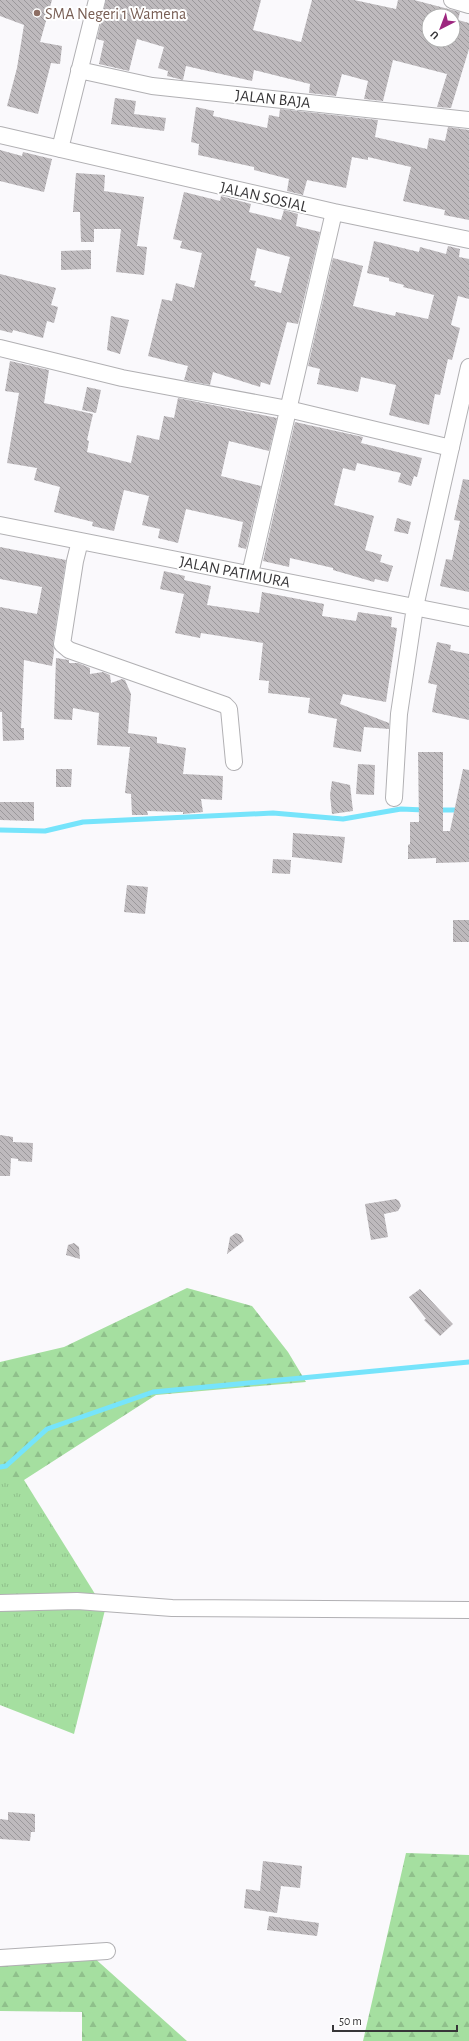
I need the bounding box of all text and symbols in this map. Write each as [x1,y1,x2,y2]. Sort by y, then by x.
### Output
place label: SMA Negeri 1 Wamena [45,6,186,22]
marker: SMA Negeri 1 Wamena [32,8,42,18]
north arrow [421,8,461,48]
text: U [428,29,441,41]
street label: JALAN BAJA [234,87,311,111]
street label: JALAN SOSIAL [219,179,309,215]
street label: JALAN PATIMURA [178,553,292,591]
scale bar [333,2007,457,2033]
text: 50 m [339,2015,362,2027]

